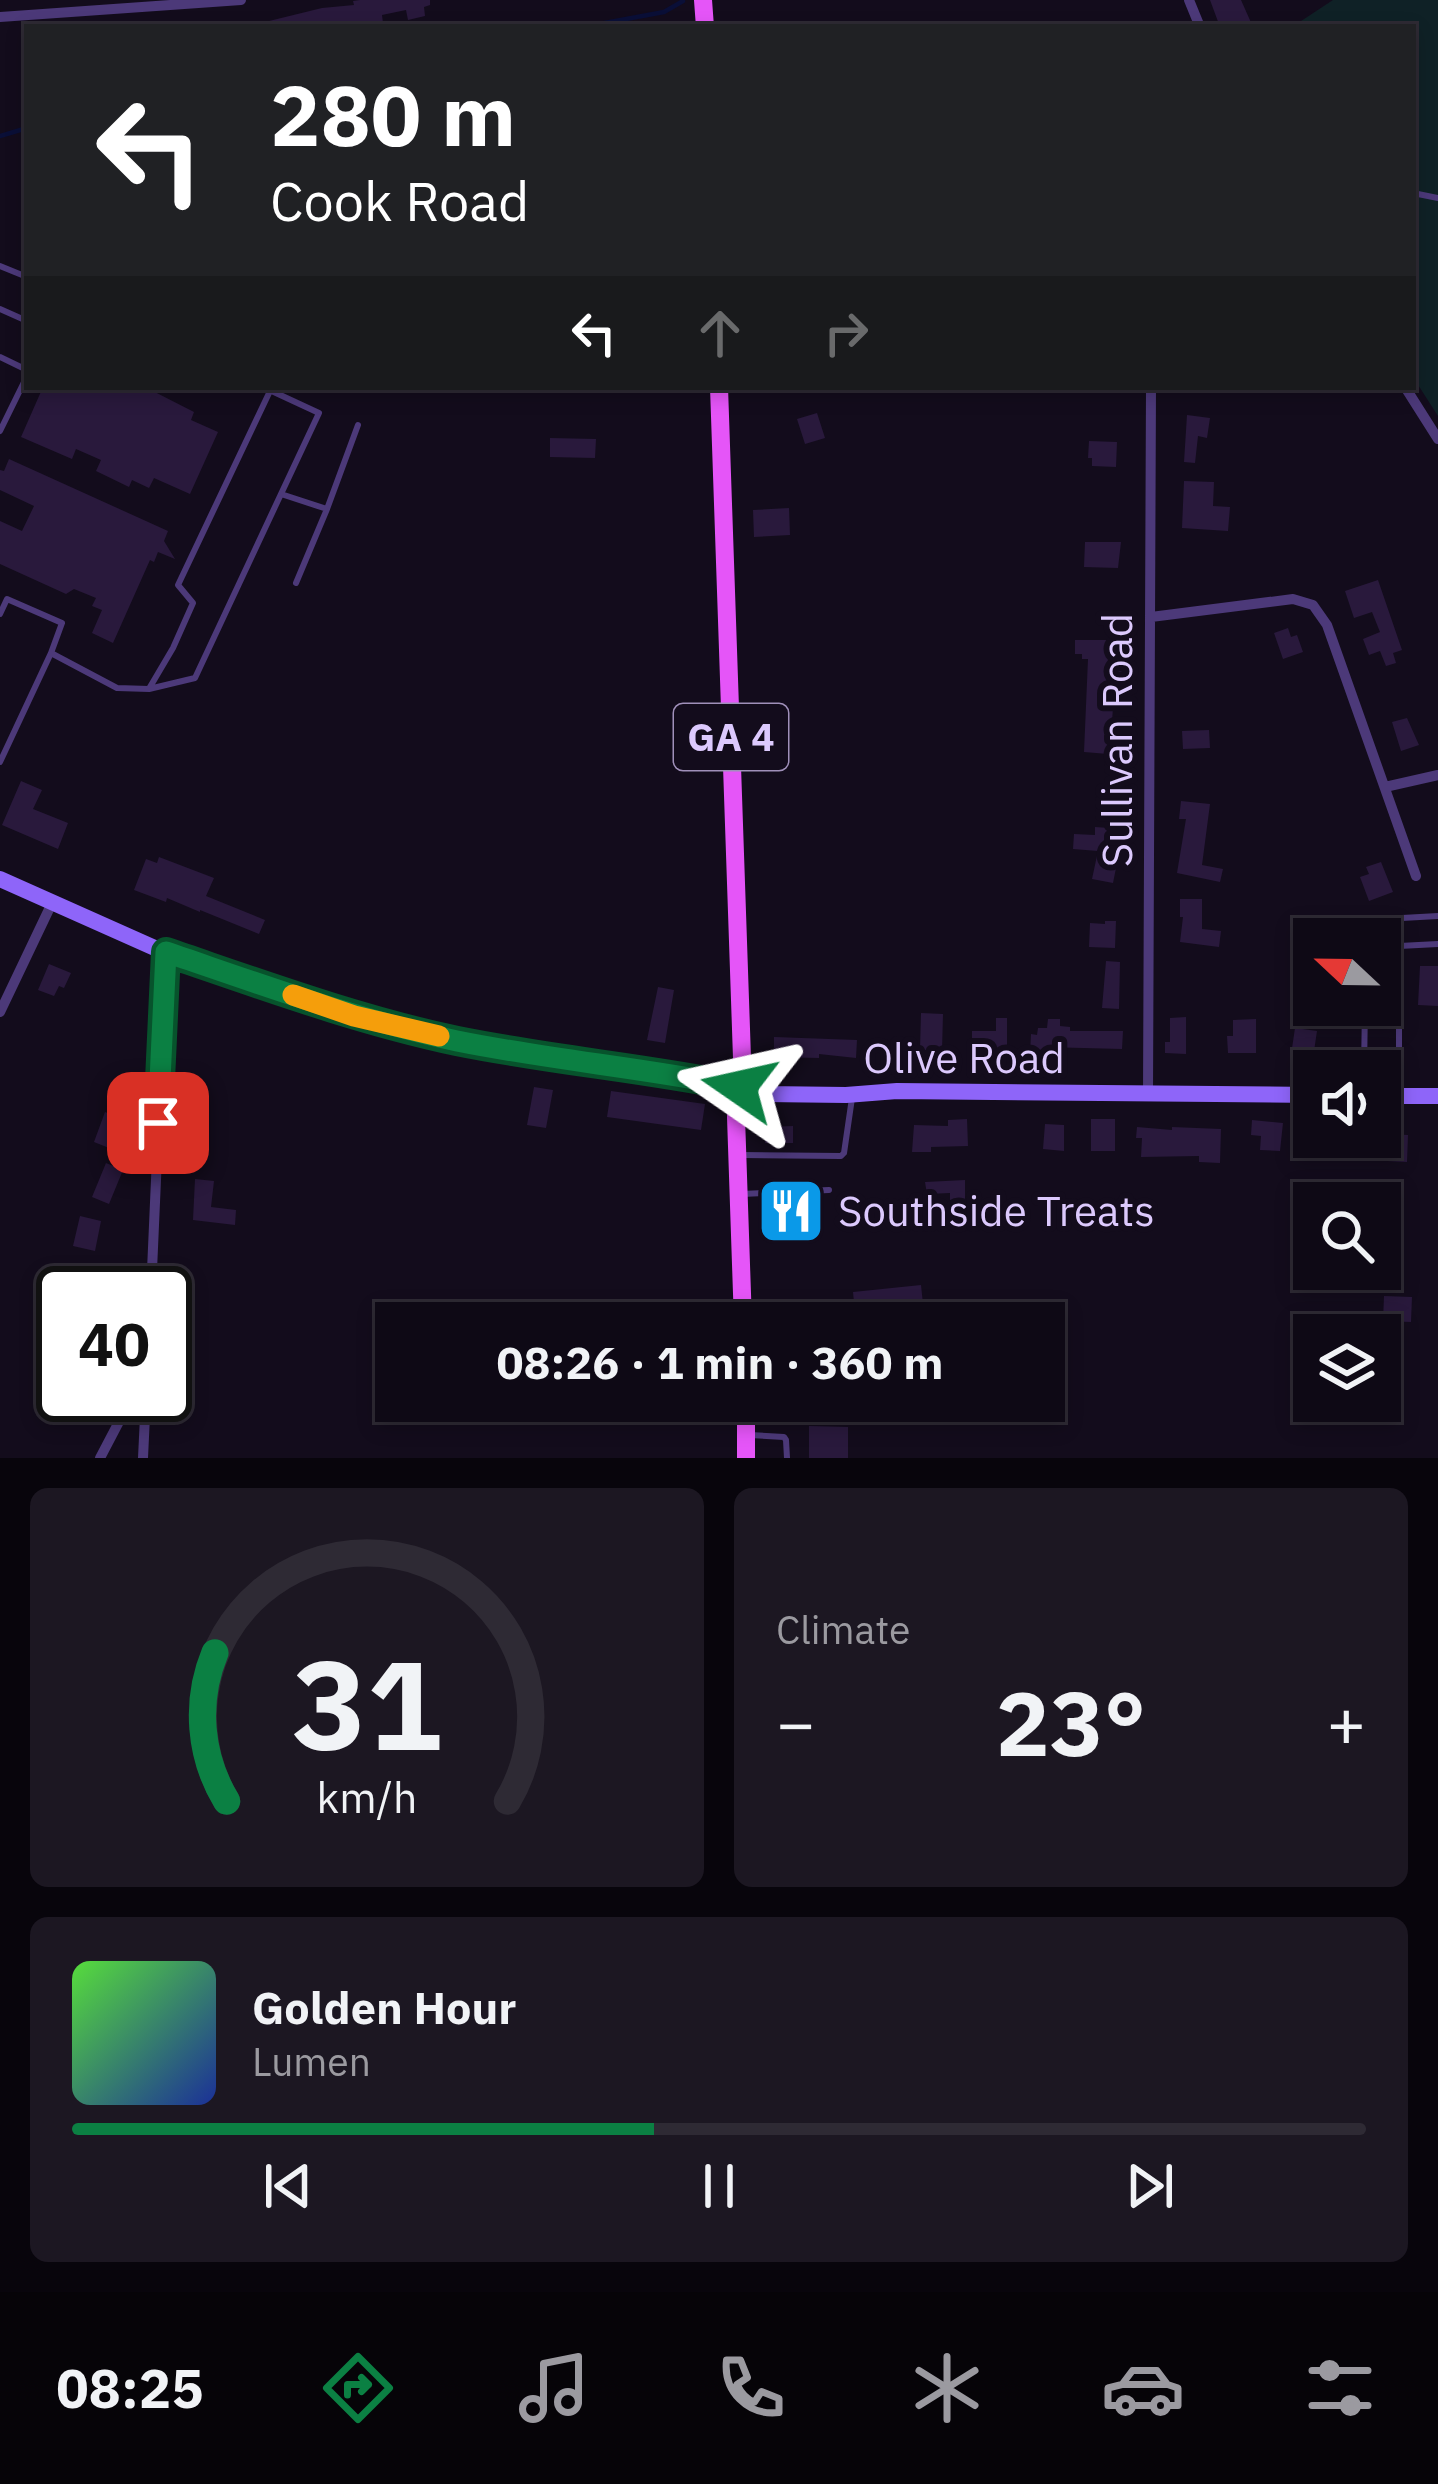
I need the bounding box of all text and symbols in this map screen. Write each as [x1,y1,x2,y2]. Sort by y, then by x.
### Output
text: 280 m [270,60,516,169]
icon: left [72,72,228,228]
text: Cook Road [270,166,529,236]
icon: left [561,300,627,366]
icon: ahead [687,300,753,366]
icon: right [813,300,879,366]
street label: Sullivan Road [1089,613,1144,867]
road number: GA 4 [674,704,788,770]
north arrow [1293,918,1401,1026]
map controls [1293,918,1401,1422]
position arrow [676,1024,802,1150]
street label: Olive Road [863,1030,1065,1085]
button: sound [1293,1050,1401,1158]
pin [107,1072,209,1174]
icon: arrive [125,1090,191,1156]
restaurant icon: Southside Treats [756,1176,826,1246]
button: search [1293,1182,1401,1290]
place label: Southside Treats [838,1183,1155,1238]
speed limit sign: 40 [36,1266,192,1422]
button: layers [1293,1314,1401,1422]
text: 08:26 · 1 min · 360 m [497,1333,943,1391]
text: Climate [776,1604,910,1655]
text: 31 [292,1622,442,1784]
text: 23° [996,1664,1146,1781]
text: − [776,1679,816,1765]
text: + [1326,1679,1366,1765]
text: km/h [317,1768,417,1824]
text: Golden Hour [252,1978,516,2036]
text: Lumen [252,2036,371,2087]
icon: previous [255,2153,321,2219]
icon: pause [686,2153,752,2219]
icon: next [1117,2153,1183,2219]
icon: directions [316,2346,400,2430]
icon: music [512,2346,596,2430]
icon: phone [709,2346,793,2430]
icon: climate [905,2346,989,2430]
icon: car [1101,2346,1185,2430]
icon: filters [1298,2346,1382,2430]
text: 08:25 [56,2353,204,2423]

